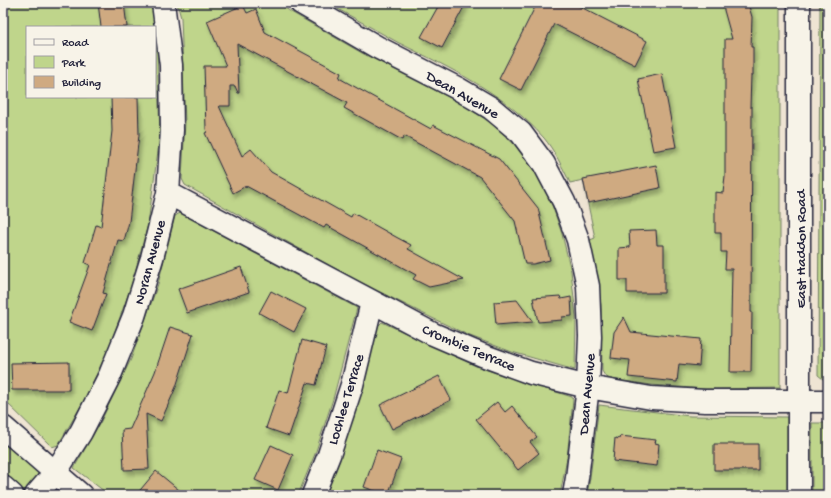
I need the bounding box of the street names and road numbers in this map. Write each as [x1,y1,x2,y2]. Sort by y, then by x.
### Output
street label: Dean Avenue [421,67,502,124]
street label: East Haddon Road [793,189,811,308]
street label: Noran Avenue [131,218,171,307]
street label: Crombie Terrace [419,321,518,377]
street label: Lochlee Terrace [325,352,369,447]
street label: Dean Avenue [575,352,601,437]

